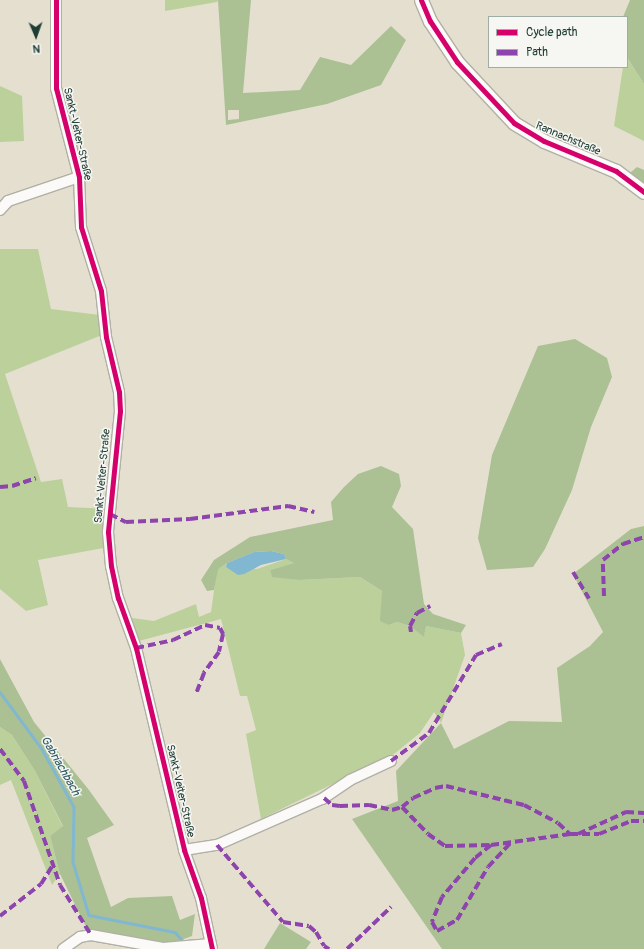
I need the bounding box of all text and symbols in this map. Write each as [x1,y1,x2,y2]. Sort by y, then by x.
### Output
north arrow [16,16,56,56]
legend [488,16,628,68]
text: Cycle path [526,25,577,40]
text: N [32,42,40,55]
text: Path [526,45,548,60]
street label: Sankt-Veiter-Straße [60,86,94,182]
street label: Rannachstraße [534,119,602,159]
street label: Sankt-Veiter-Straße [92,428,114,524]
water label: Gabriachbach [37,734,83,798]
street label: Sankt-Veiter-Straße [163,743,197,839]

